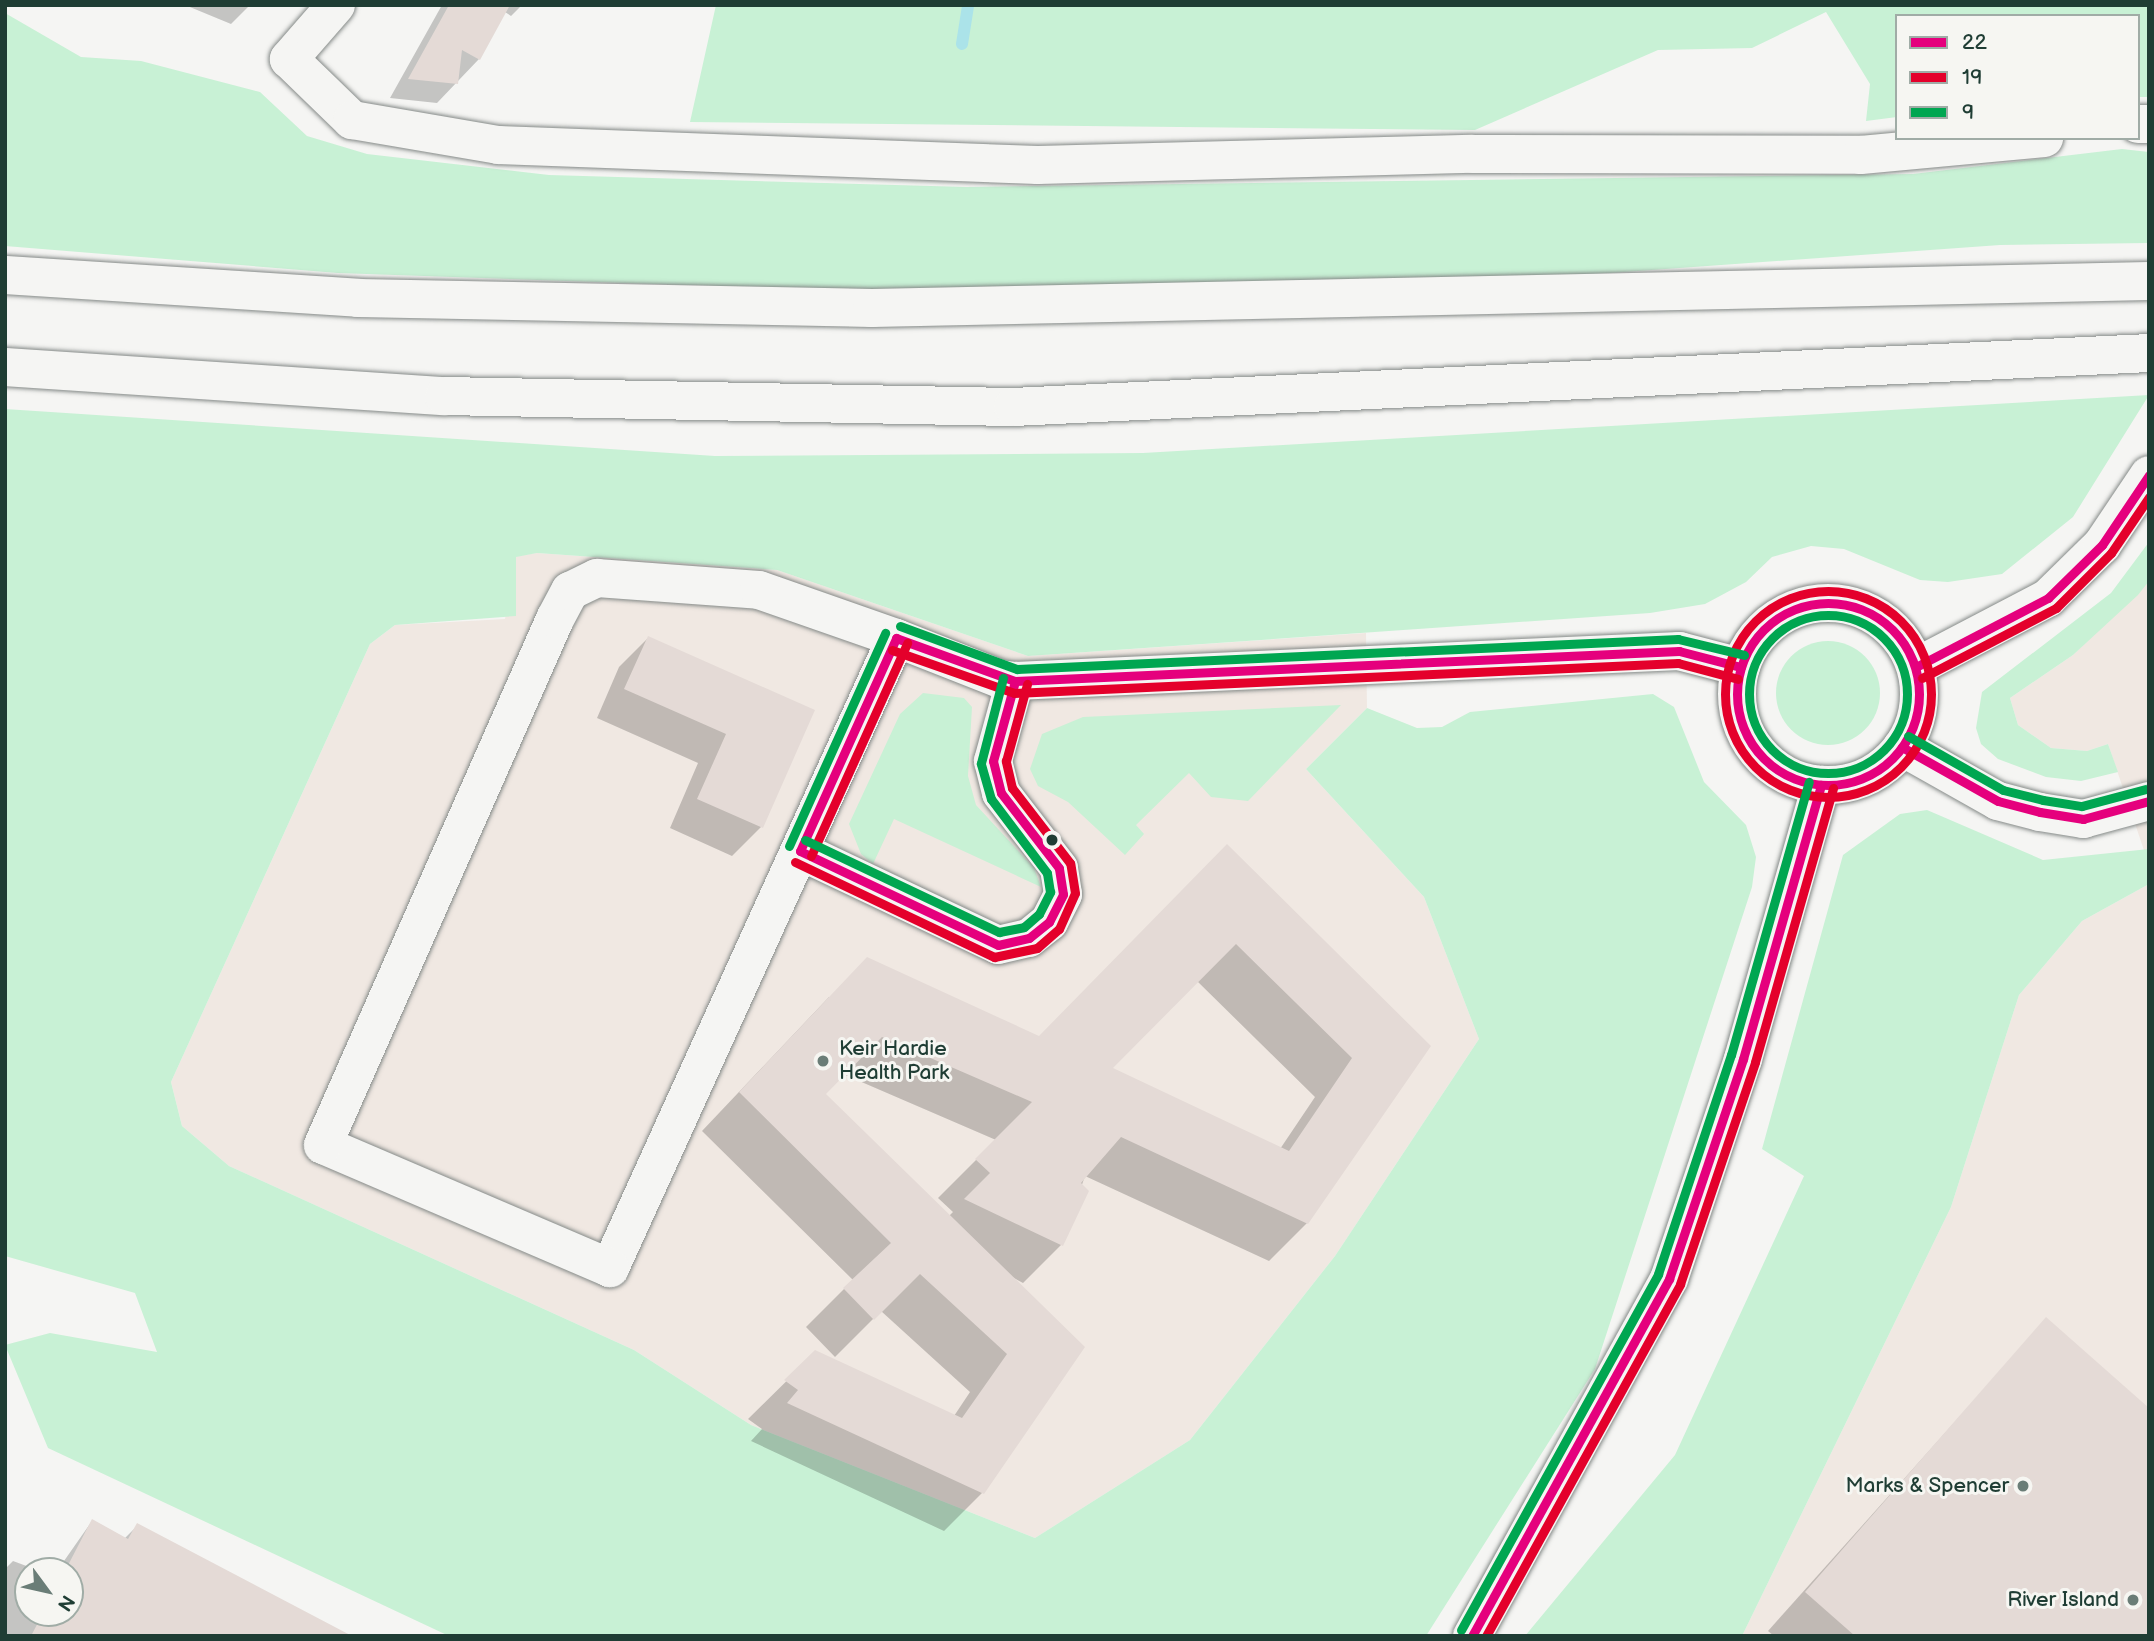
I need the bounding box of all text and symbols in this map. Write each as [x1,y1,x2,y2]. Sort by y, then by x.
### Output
legend [1895,14,2140,140]
text: 22 [1962,30,1987,55]
text: 19 [1962,65,1982,90]
text: 9 [1962,100,1974,125]
unlabelled marker [1045,833,1059,847]
place label: Keir Hardie Health Park [839,1036,949,1086]
marker: Keir Hardie Health Park [813,1051,833,1071]
place label: Marks & Spencer [1845,1473,2009,1499]
marker: Marks & Spencer [2015,1478,2031,1494]
north arrow [14,1557,84,1627]
place label: River Island [2007,1587,2119,1613]
text: N [52,1590,79,1615]
marker: River Island [2125,1592,2141,1608]

